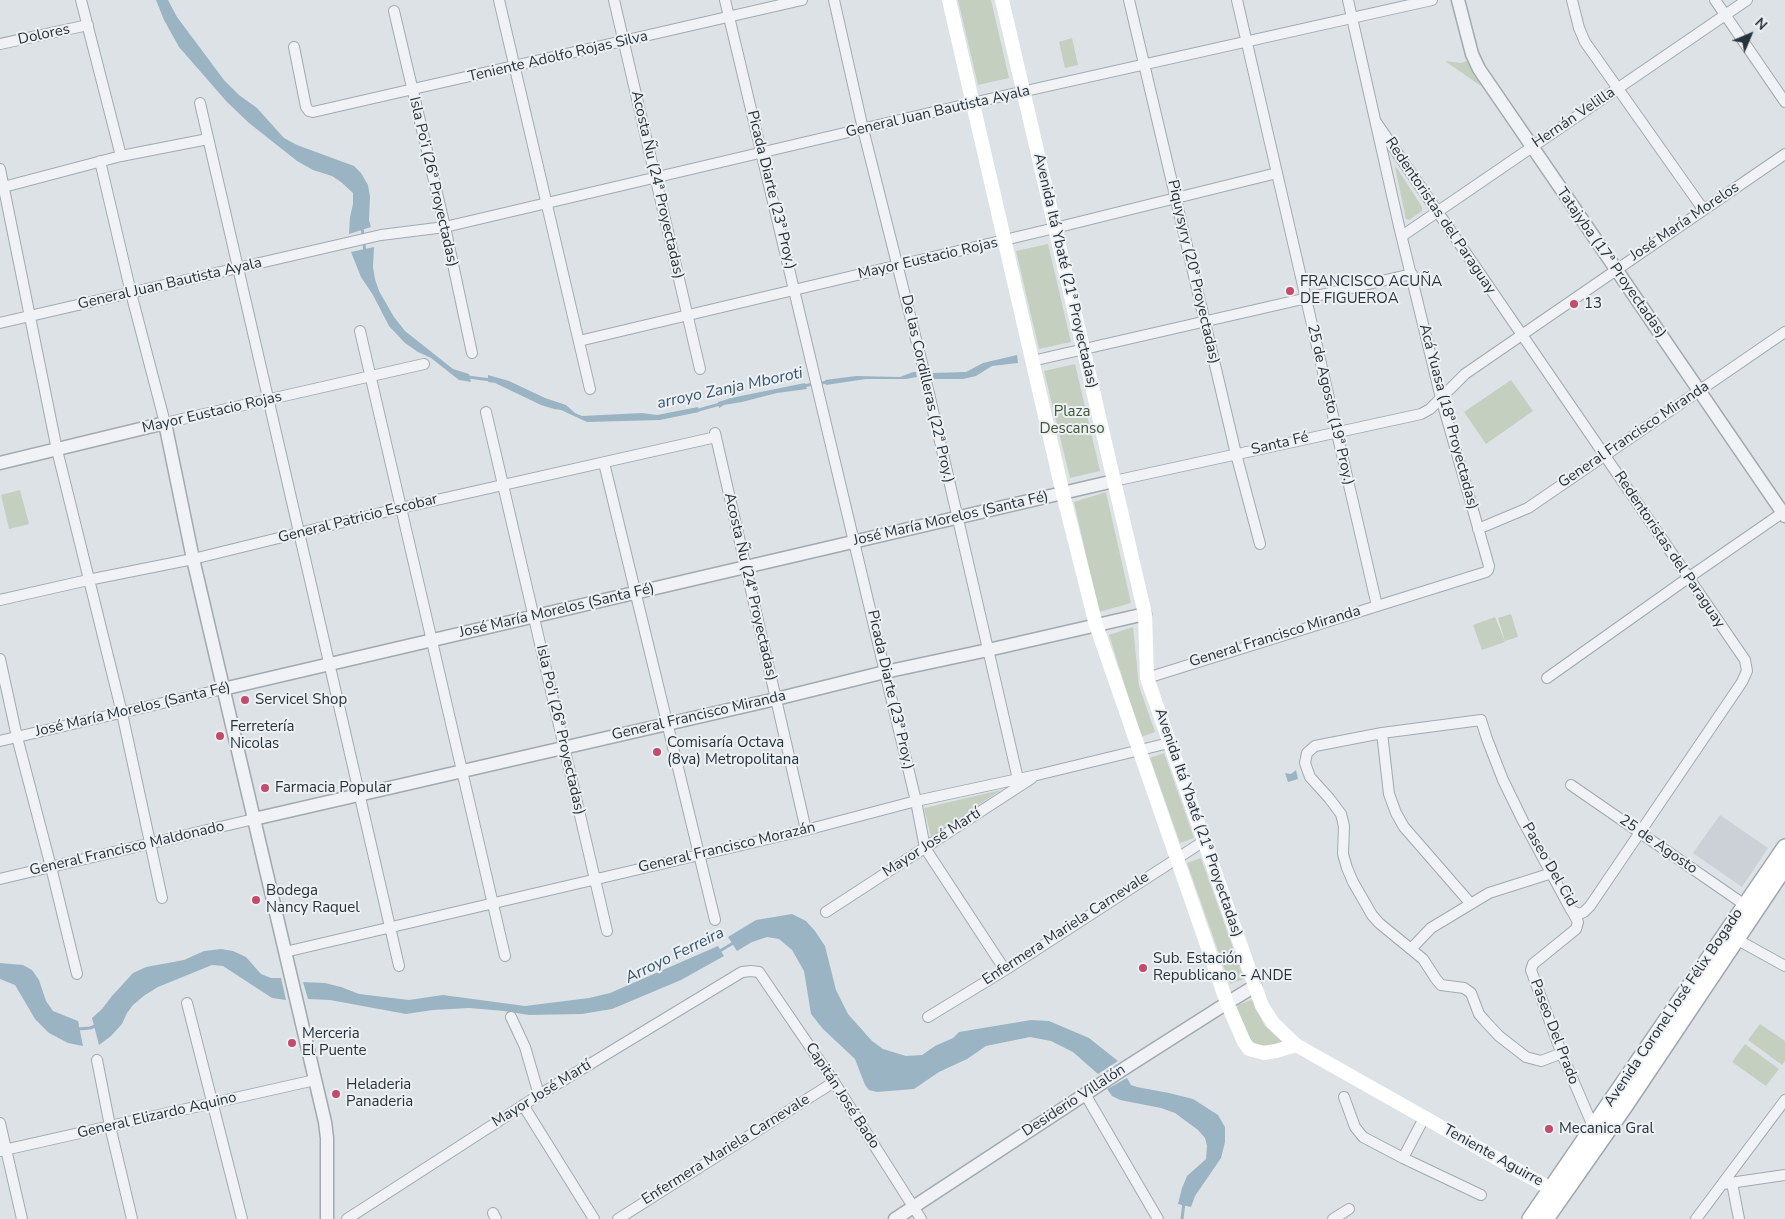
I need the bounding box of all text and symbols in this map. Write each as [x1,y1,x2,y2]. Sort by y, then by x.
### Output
north arrow [1725,10,1775,60]
text: N [1751,14,1771,34]
street label: Dolores [16,21,72,49]
street label: Teniente Adolfo Rojas Silva [466,28,650,86]
street label: General Juan Bautista Ayala [844,82,1032,142]
street label: Hernán Velilla [1529,84,1619,152]
street label: Acosta Ñu (24ª Proyectadas) [627,89,687,281]
street label: Isla Po'i (26ª Proyectadas) [405,95,461,269]
street label: Picada Diarte (23ª Proy.) [743,109,799,271]
street label: Redentoristas del Paraguay [1381,134,1499,298]
street label: Avenida Itá Ybaté (21ª Proyectadas) [1029,152,1101,390]
street label: Piquysyry (20ª Proyectadas) [1163,178,1223,366]
street label: José María Morelos [1627,179,1743,265]
street label: Tatajyba (17ª Proyectadas) [1552,184,1670,342]
street label: Mayor Eustacio Rojas [856,234,1000,284]
street label: General Juan Bautista Ayala [76,254,264,314]
place label: FRANCISCO ACUÑA DE FIGUEROA [1300,273,1442,308]
marker: FRANCISCO ACUÑA DE FIGUEROA [1284,285,1296,297]
street label: De las Cordilleras (22ª Proy.) [897,293,957,485]
place label: 13 [1584,295,1602,313]
marker: 13 [1568,298,1580,310]
street label: Acá Yuasa (18ª Proyectadas) [1415,322,1481,512]
street label: 25 de Agosto (19ª Proy.) [1303,323,1357,487]
water label: arroyo Zanja Mboroti [655,364,805,414]
street label: General Francisco Miranda [1555,378,1713,492]
street label: Mayor Eustacio Rojas [140,388,284,438]
park label: Plaza Descanso [1039,403,1105,438]
street label: Santa Fé [1249,429,1311,459]
street label: Redentoristas del Paraguay [1610,468,1728,632]
street label: José María Morelos (Santa Fé) [852,488,1050,550]
street label: General Patricio Escobar [276,490,440,548]
street label: Acosta Ñu (24ª Proyectadas) [720,491,780,683]
street label: José María Morelos (Santa Fé) [458,580,656,642]
street label: General Francisco Miranda [1187,602,1363,672]
street label: Picada Diarte (23ª Proy.) [863,608,917,772]
street label: Isla Po'i (26ª Proyectadas) [532,643,588,817]
street label: José María Morelos (Santa Fé) [34,679,232,741]
street label: General Francisco Miranda [610,687,788,745]
place label: Servicel Shop [255,691,347,709]
marker: Servicel Shop [239,694,251,706]
street label: Avenida Itá Ybaté (21ª Proyectadas) [1150,706,1246,940]
place label: Ferretería Nicolas [230,718,294,753]
marker: Ferretería Nicolas [214,730,226,742]
place label: Comisaría Octava (8va) Metropolitana [667,734,799,769]
marker: Comisaría Octava (8va) Metropolitana [651,746,663,758]
place label: Farmacia Popular [275,779,392,797]
marker: Farmacia Popular [259,782,271,794]
street label: Mayor José Martí [880,805,984,881]
street label: 25 de Agosto [1616,812,1700,878]
street label: General Francisco Maldonado [28,818,226,880]
street label: General Francisco Morazán [637,819,817,877]
street label: Paseo Del Cid [1518,820,1580,910]
street label: Enfermera Mariela Carnevale [979,868,1153,990]
place label: Bodega Nancy Raquel [266,882,360,917]
marker: Bodega Nancy Raquel [250,894,262,906]
street label: Avenida Coronel José Félix Bogado [1601,906,1747,1110]
water label: Arroyo Ferreira [622,924,728,988]
place label: Sub. Estación Republicano - ANDE [1153,950,1292,985]
marker: Sub. Estación Republicano - ANDE [1137,962,1149,974]
street label: Paseo Del Prado [1526,977,1582,1087]
place label: Merceria El Puente [302,1025,367,1060]
marker: Merceria El Puente [286,1037,298,1049]
street label: Capitán José Bado [801,1040,883,1152]
street label: Mayor José Martí [489,1056,595,1132]
street label: Desiderio Villalón [1019,1061,1129,1141]
place label: Heladeria Panaderia [346,1076,413,1111]
marker: Heladeria Panaderia [330,1088,342,1100]
street label: General Elizardo Aquino [76,1089,238,1143]
street label: Enfermera Mariela Carnevale [639,1091,813,1209]
place label: Mecanica Gral [1559,1120,1654,1138]
street label: Teniente Aguirre [1440,1121,1546,1191]
marker: Mecanica Gral [1543,1123,1555,1135]

